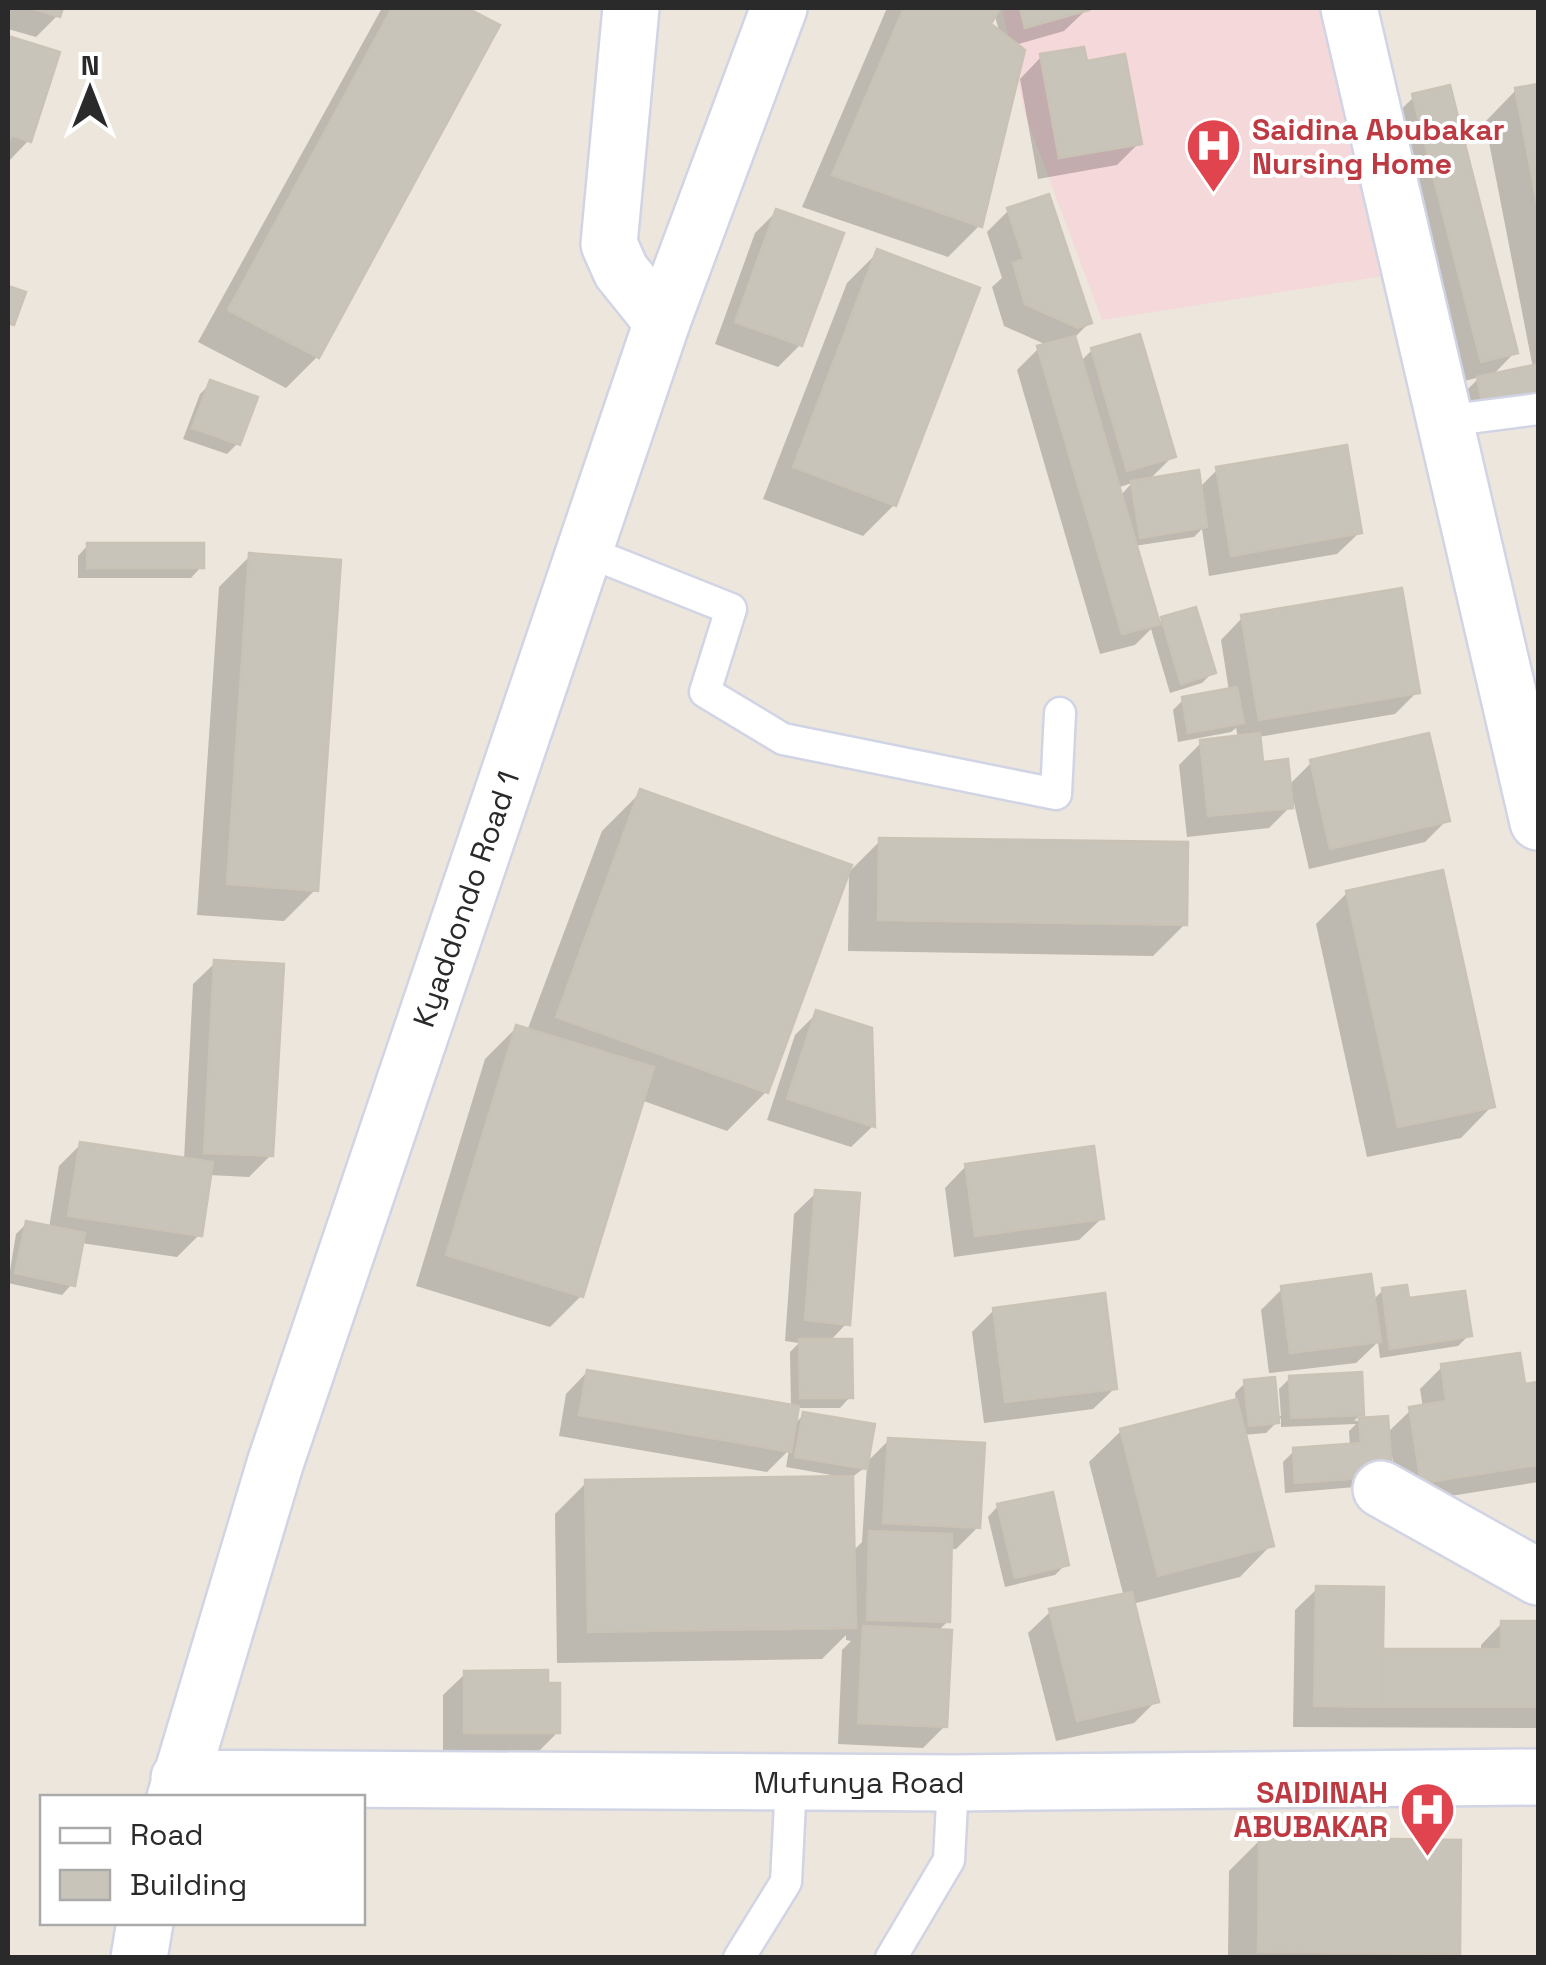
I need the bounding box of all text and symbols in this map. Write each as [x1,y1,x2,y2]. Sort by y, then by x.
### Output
north arrow [40,40,140,140]
text: N [81,47,99,83]
place label: Saidina Abubakar Nursing Home [1252,110,1505,183]
hospital icon: Saidina Abubakar Nursing Home [1183,116,1243,195]
street label: Kyaddondo Road 1 [404,766,528,1032]
street label: Mufunya Road [753,1763,965,1802]
place label: SAIDINAH ABUBAKAR [1233,1773,1388,1846]
hospital icon: SAIDINAH ABUBAKAR [1397,1779,1457,1858]
legend [40,1795,365,1925]
text: Road [130,1815,204,1854]
text: Building [130,1865,247,1904]

